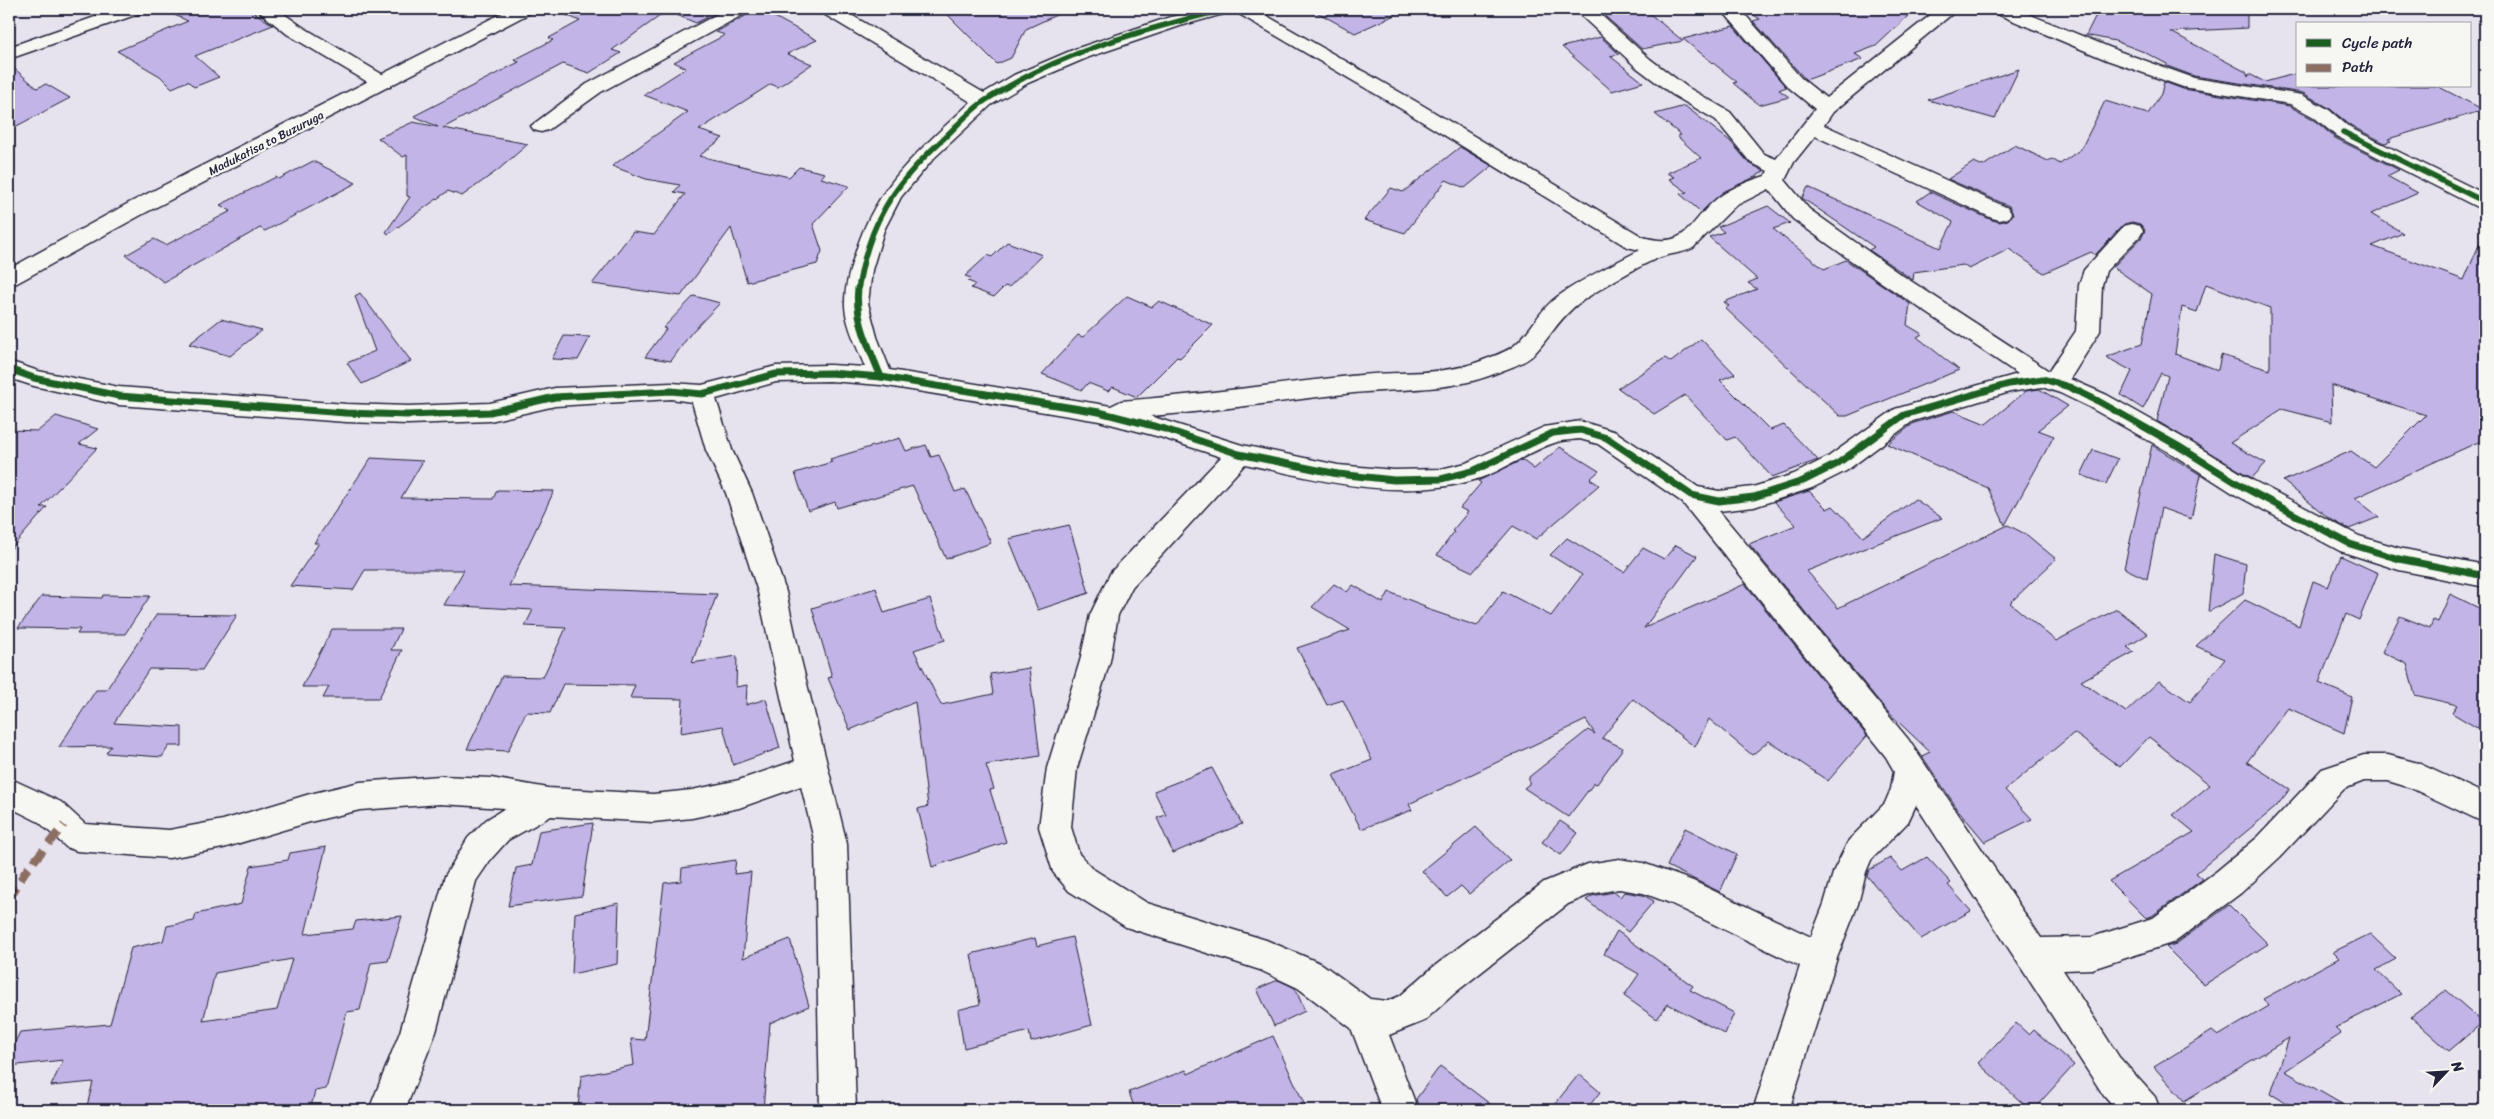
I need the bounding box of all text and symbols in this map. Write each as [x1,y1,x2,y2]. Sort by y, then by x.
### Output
legend [2296,22,2472,88]
text: Cycle path [2342,30,2413,56]
text: Path [2342,54,2373,80]
street label: Madukatisa to Buzuruga [204,104,328,182]
north arrow [2422,1046,2472,1096]
text: N [2444,1056,2471,1077]

